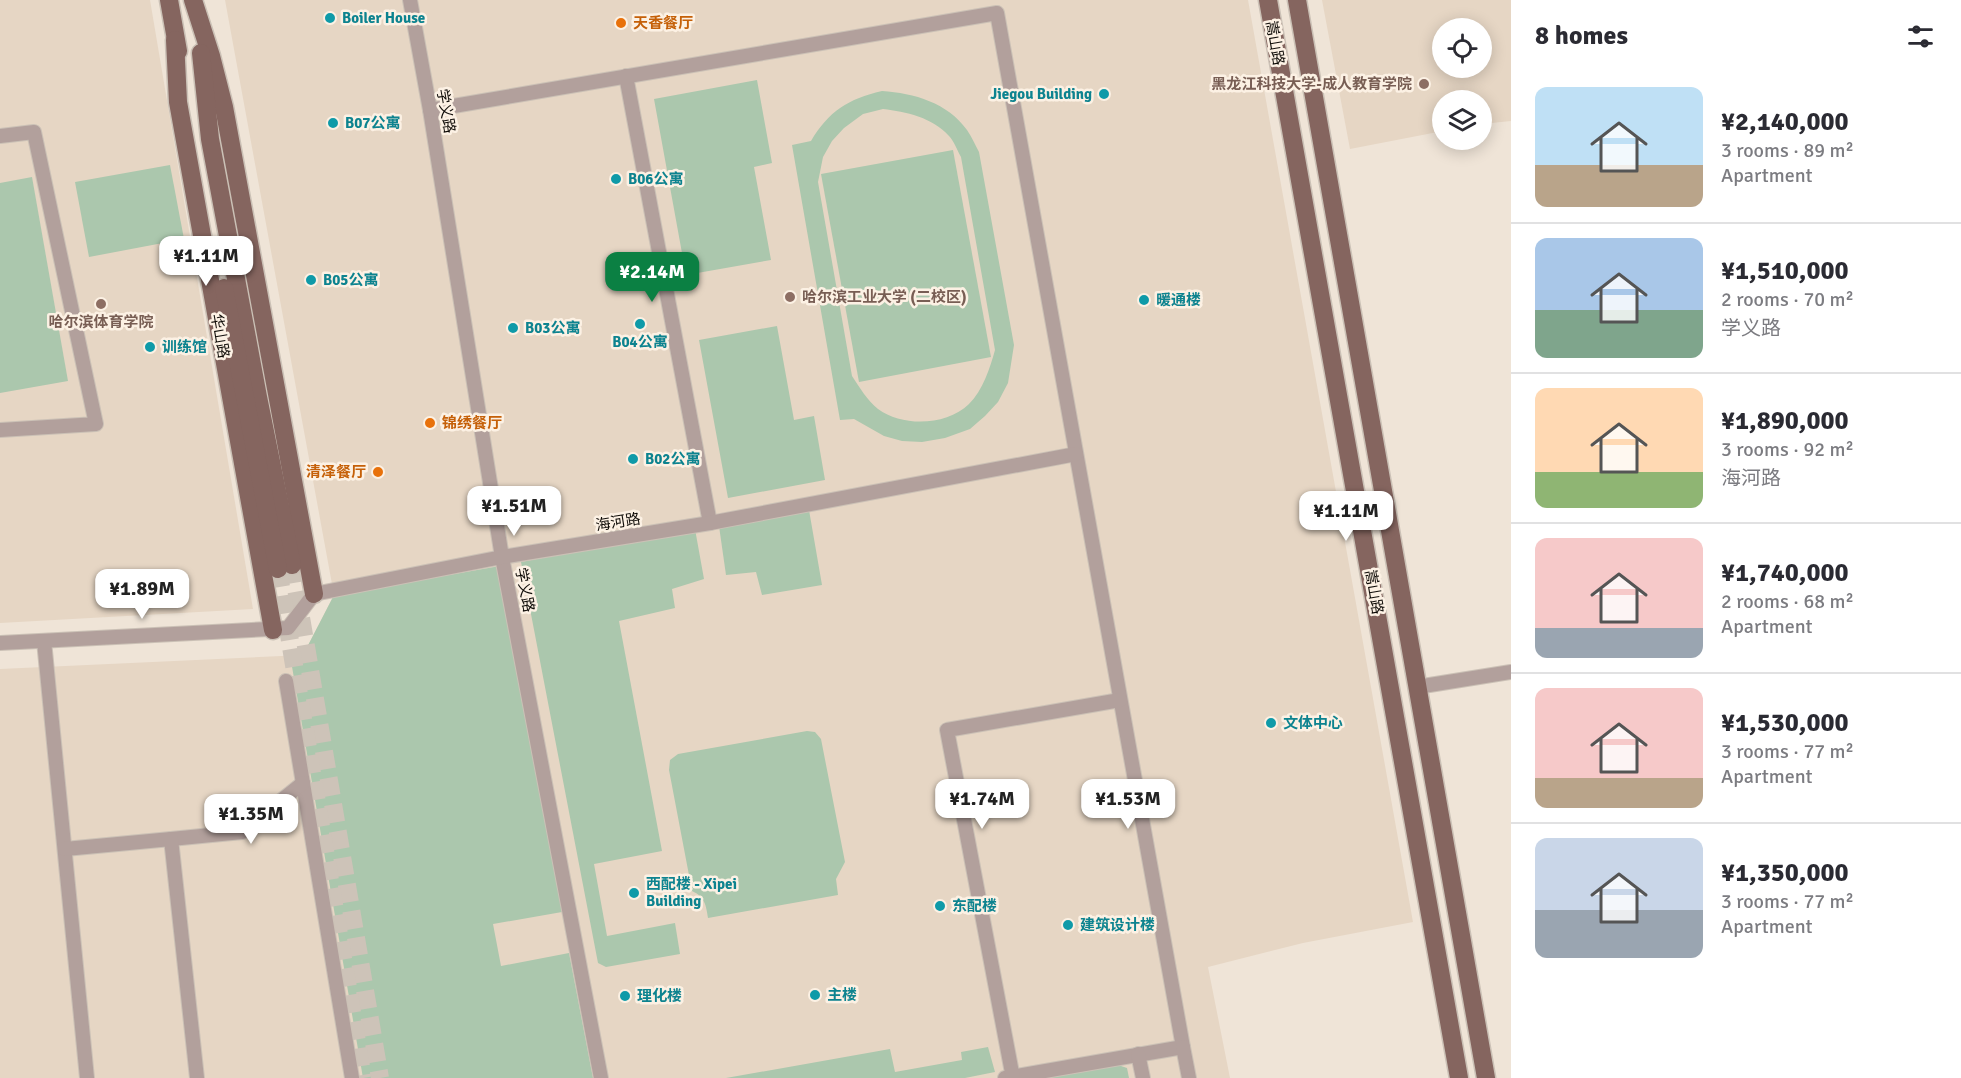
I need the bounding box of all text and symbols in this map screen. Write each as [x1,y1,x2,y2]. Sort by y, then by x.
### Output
place label: Boiler House [342,9,425,27]
marker: Boiler House [323,11,337,25]
place label: 天香餐厅 [633,14,693,32]
marker: 天香餐厅 [614,16,628,30]
map controls [1432,18,1492,150]
button: locate [1432,18,1492,78]
street label: 嵩山路 [1262,19,1288,67]
text: 8 homes [1535,20,1628,52]
icon: filters [1904,20,1937,53]
place label: 黑龙江科技大学-成人教育学院 [1211,75,1412,93]
marker: 黑龙江科技大学-成人教育学院 [1417,77,1431,91]
place label: Jiegou Building [990,85,1092,103]
street label: 学义路 [433,87,459,135]
marker: Jiegou Building [1097,87,1111,101]
button: layers [1432,90,1492,150]
text: ¥2,140,000 [1721,106,1849,138]
icon: home [1583,111,1655,183]
place label: B07公寓 [345,114,400,132]
marker: B07公寓 [326,116,340,130]
text: 3 rooms · 89 m² [1721,138,1854,163]
text: Apartment [1721,163,1813,188]
place label: B06公寓 [628,170,683,188]
marker: B06公寓 [609,172,623,186]
pin: ¥1.11M [157,236,255,287]
text: ¥1.11M [173,243,239,268]
pin: ¥2.14M [603,252,701,303]
text: ¥1,510,000 [1721,255,1849,287]
text: ¥2.14M [619,259,685,284]
icon: home [1583,262,1655,334]
place label: B05公寓 [323,271,378,289]
marker: B05公寓 [304,273,318,287]
text: 2 rooms · 70 m² [1721,287,1854,312]
place label: 哈尔滨工业大学 (二校区) [802,288,967,306]
marker: 哈尔滨工业大学 (二校区) [783,290,797,304]
place label: 暖通楼 [1156,291,1201,309]
marker: 暖通楼 [1137,293,1151,307]
marker: 哈尔滨体育学院 [94,297,108,311]
street label: 华山路 [207,312,233,360]
place label: 哈尔滨体育学院 [48,313,154,331]
text: 学义路 [1721,316,1781,341]
marker: B04公寓 [633,317,647,331]
place label: B03公寓 [525,319,580,337]
marker: B03公寓 [506,321,520,335]
place label: B04公寓 [612,333,668,351]
place label: 训练馆 [162,338,207,356]
marker: 训练馆 [143,340,157,354]
text: ¥1,890,000 [1721,405,1849,437]
icon: home [1583,412,1655,484]
place label: 锦绣餐厅 [442,414,502,432]
marker: 锦绣餐厅 [423,416,437,430]
text: 3 rooms · 92 m² [1721,437,1854,462]
place label: B02公寓 [645,450,700,468]
marker: B02公寓 [626,452,640,466]
place label: 清泽餐厅 [306,463,366,481]
marker: 清泽餐厅 [371,465,385,479]
text: 海河路 [1721,466,1781,491]
pin: ¥1.51M [465,486,563,537]
pin: ¥1.11M [1297,491,1395,542]
text: ¥1.51M [481,493,547,518]
text: ¥1.11M [1313,498,1379,523]
street label: 海河路 [594,510,642,534]
text: ¥1,740,000 [1721,557,1849,589]
icon: home [1583,562,1655,634]
street label: 学义路 [512,566,538,614]
street label: 嵩山路 [1361,568,1387,616]
pin: ¥1.89M [93,569,191,620]
text: ¥1.89M [109,576,175,601]
text: 2 rooms · 68 m² [1721,589,1854,614]
text: Apartment [1721,614,1813,639]
text: ¥1,530,000 [1721,707,1849,739]
icon: home [1583,712,1655,784]
place label: 文体中心 [1283,714,1343,732]
marker: 文体中心 [1264,716,1278,730]
text: 3 rooms · 77 m² [1721,739,1854,764]
text: Apartment [1721,764,1813,789]
pin: ¥1.74M [933,779,1031,830]
pin: ¥1.53M [1079,779,1177,830]
text: ¥1.74M [949,786,1015,811]
text: ¥1.53M [1095,786,1161,811]
pin: ¥1.35M [202,794,300,845]
text: ¥1.35M [218,801,284,826]
text: ¥1,350,000 [1721,857,1849,889]
icon: home [1583,862,1655,934]
place label: 西配楼 - Xipei Building [646,875,737,910]
marker: 西配楼 - Xipei Building [627,886,641,900]
text: 3 rooms · 77 m² [1721,889,1854,914]
place label: 东配楼 [952,897,997,915]
marker: 东配楼 [933,899,947,913]
text: Apartment [1721,914,1813,939]
place label: 建筑设计楼 [1080,916,1155,934]
marker: 建筑设计楼 [1061,918,1075,932]
place label: 主楼 [827,986,857,1004]
place label: 理化楼 [637,987,682,1005]
marker: 主楼 [808,988,822,1002]
marker: 理化楼 [618,989,632,1003]

